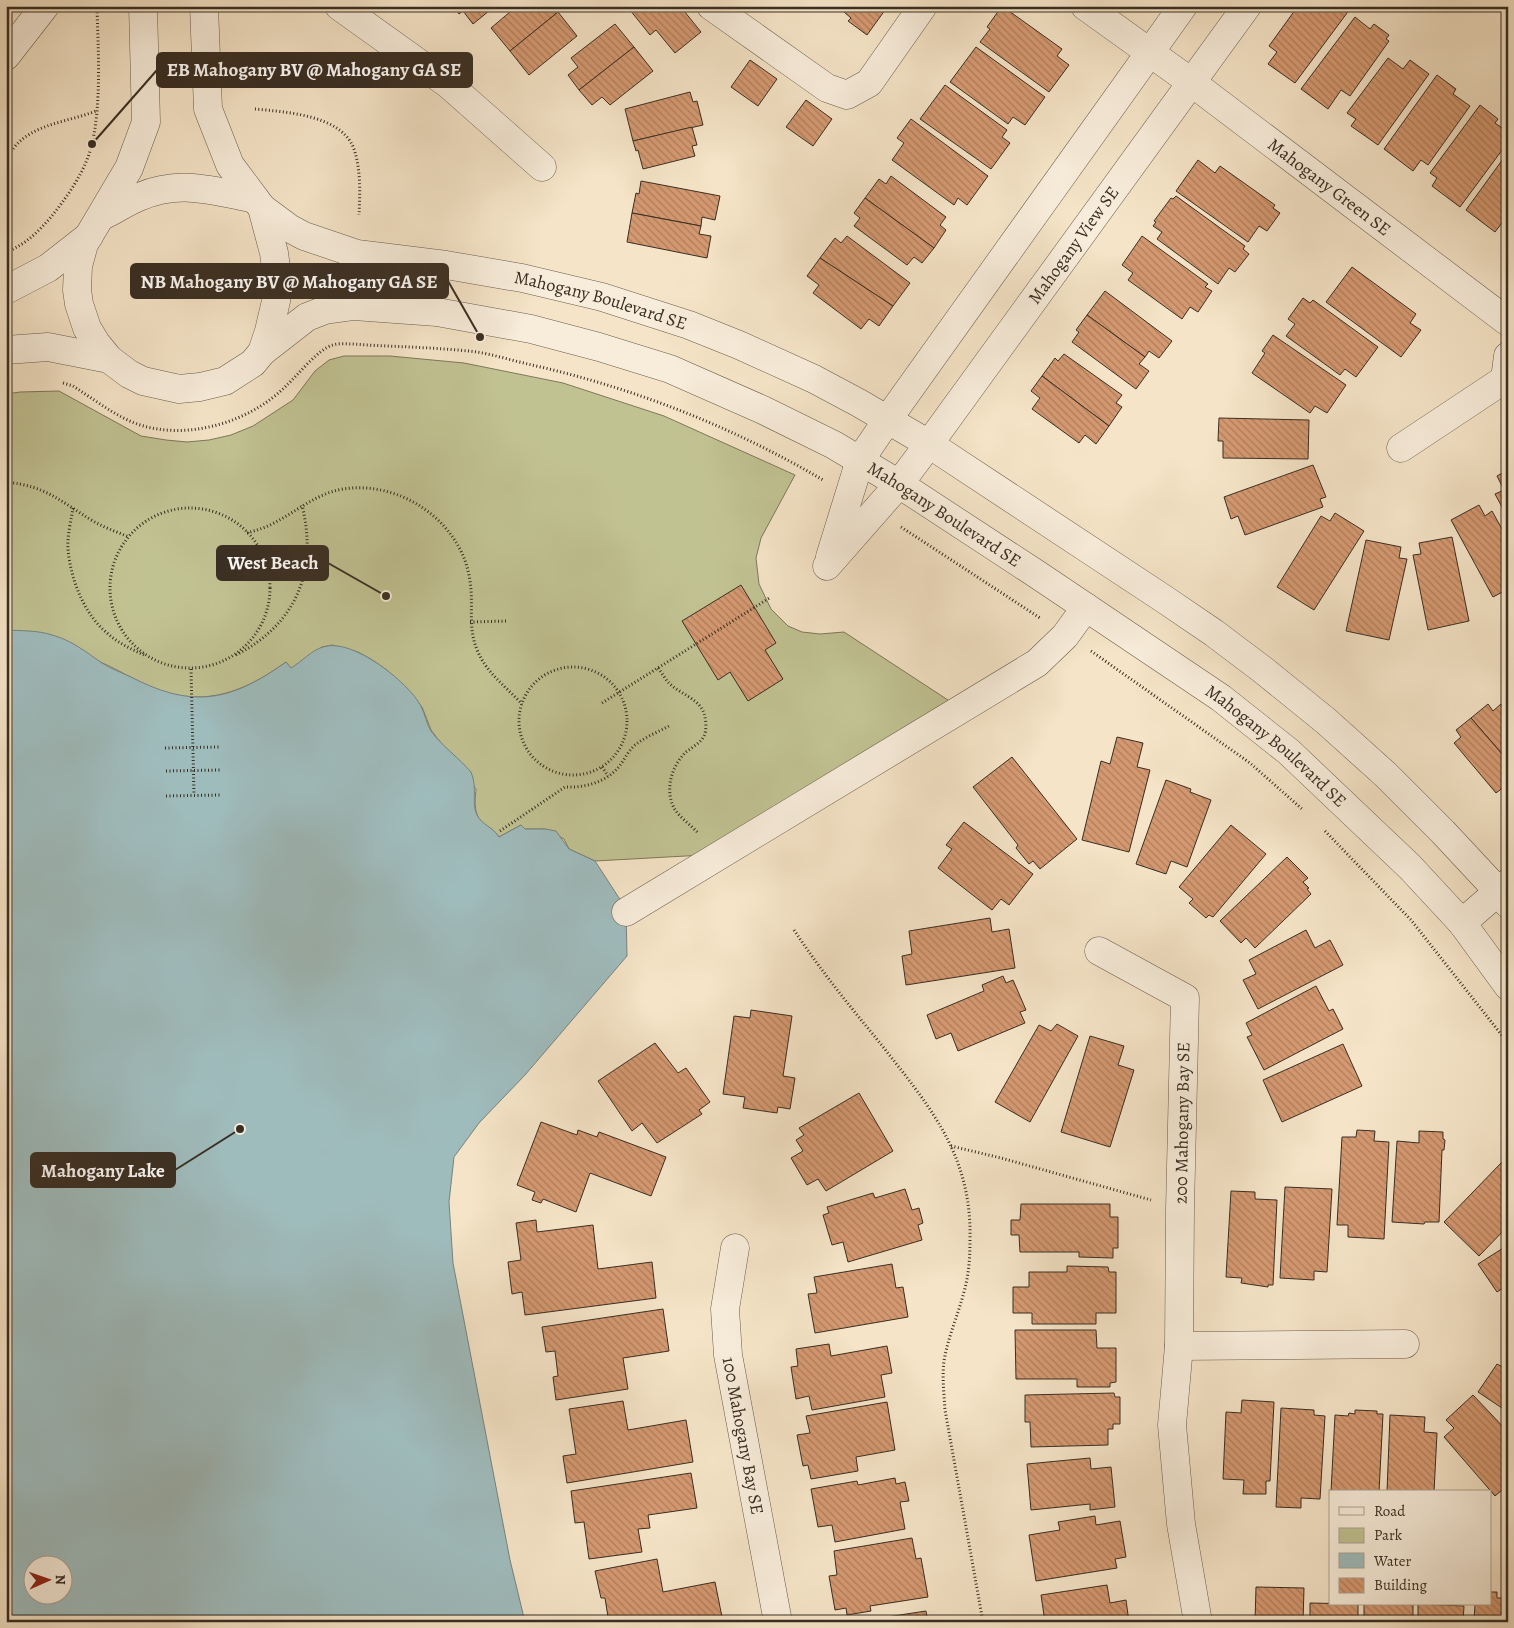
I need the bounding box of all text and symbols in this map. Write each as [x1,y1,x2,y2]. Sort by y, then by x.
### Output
callout: EB Mahogany BV @ Mahogany GA SE [157,53,472,87]
text: EB Mahogany BV @ Mahogany GA SE [167,57,461,83]
street label: Mahogany Green SE [1263,132,1396,241]
street label: Mahogany View SE [1023,181,1124,309]
callout: NB Mahogany BV @ Mahogany GA SE [131,264,448,298]
street label: Mahogany Boulevard SE [513,265,690,336]
text: NB Mahogany BV @ Mahogany GA SE [140,269,438,295]
street label: Mahogany Boulevard SE [863,456,1026,573]
callout: West Beach [217,546,328,580]
text: West Beach [226,550,319,576]
street label: Mahogany Boulevard SE [1201,679,1352,812]
street label: 200 Mahogany Bay SE [1169,1042,1195,1204]
callout: Mahogany Lake [31,1153,175,1187]
text: Mahogany Lake [41,1158,165,1184]
street label: 100 Mahogany Bay SE [717,1355,770,1516]
legend [1329,1490,1492,1606]
text: Road [1374,1501,1406,1521]
text: Park [1374,1525,1403,1545]
text: Water [1373,1551,1411,1571]
north arrow [22,1556,72,1606]
text: N [51,1574,70,1585]
text: Building [1374,1575,1427,1595]

